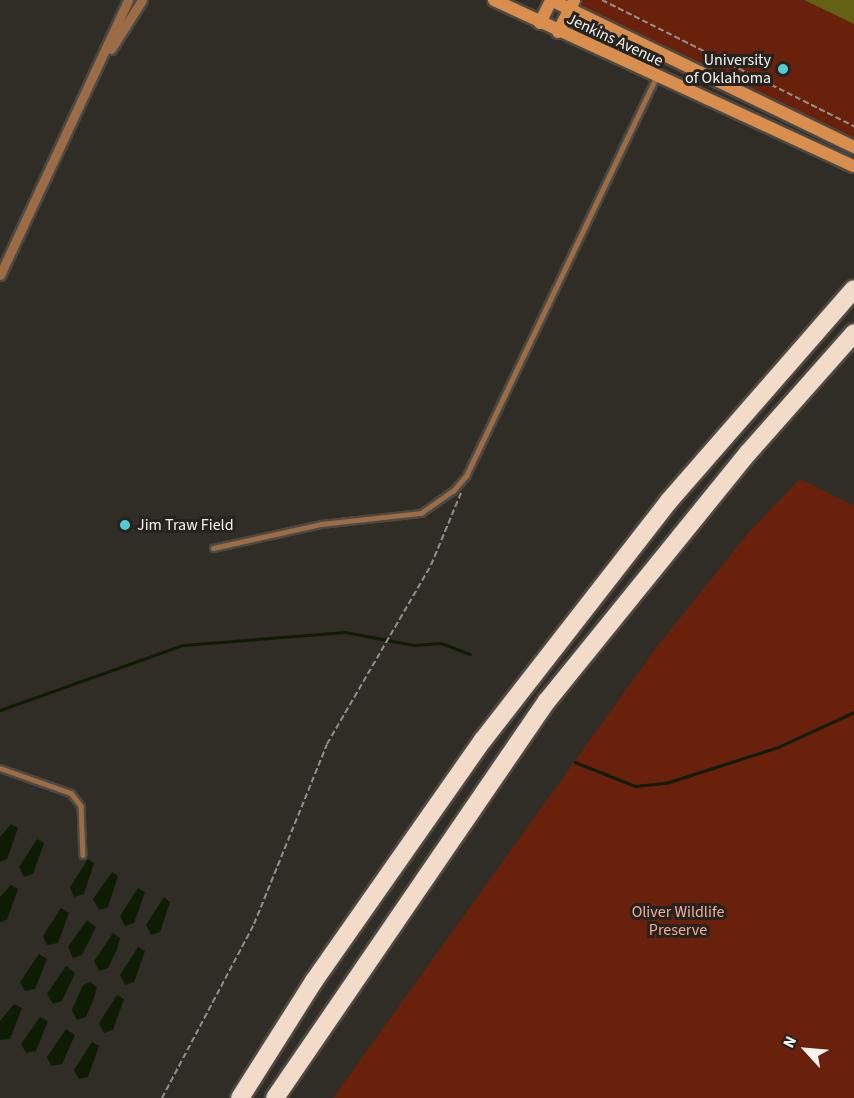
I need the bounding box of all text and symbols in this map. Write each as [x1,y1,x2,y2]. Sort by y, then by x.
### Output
street label: Jenkins Avenue [564,9,666,71]
place label: University of Oklahoma [685,50,771,88]
marker: University of Oklahoma [776,62,790,76]
place label: Jim Traw Field [137,515,234,535]
marker: Jim Traw Field [118,518,132,532]
park label: Oliver Wildlife Preserve [632,902,724,940]
north arrow [776,1020,836,1080]
text: N [778,1033,802,1052]

